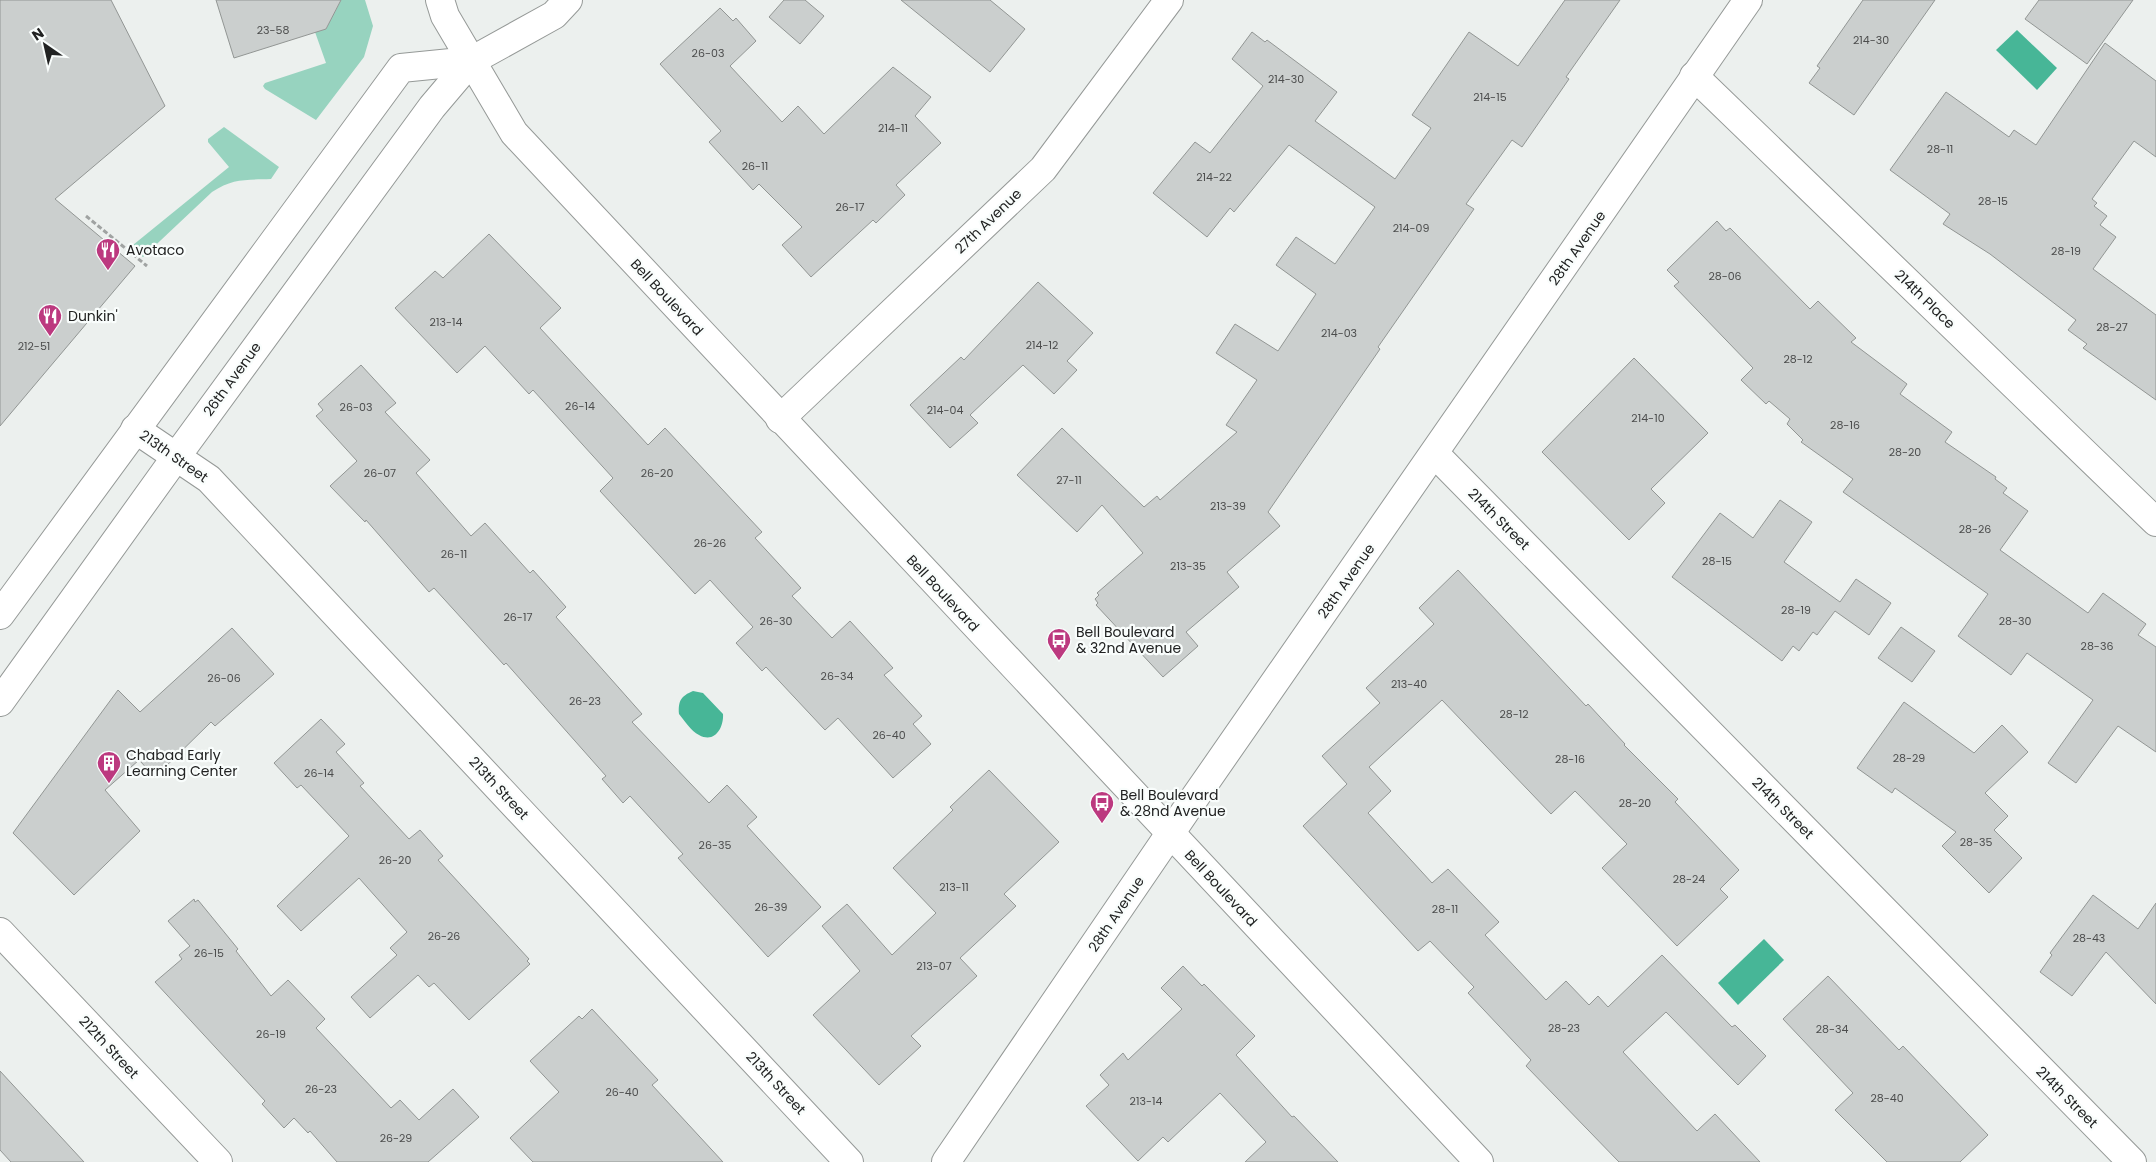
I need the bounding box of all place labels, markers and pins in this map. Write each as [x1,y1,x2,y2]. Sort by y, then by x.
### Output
restaurant icon: Avotaco [95,237,121,271]
place label: Avotaco [126,240,184,260]
restaurant icon: Dunkin' [37,303,63,337]
place label: Dunkin' [68,306,118,326]
place label: Bell Boulevard & 32nd Avenue [1076,622,1181,658]
bus stop icon: Bell Boulevard & 32nd Avenue [1046,627,1072,661]
place label: Chabad Early Learning Center [126,745,237,781]
building icon: Chabad Early Learning Center [96,750,122,784]
place label: Bell Boulevard & 28nd Avenue [1120,785,1226,821]
bus stop icon: Bell Boulevard & 28nd Avenue [1089,790,1115,824]

